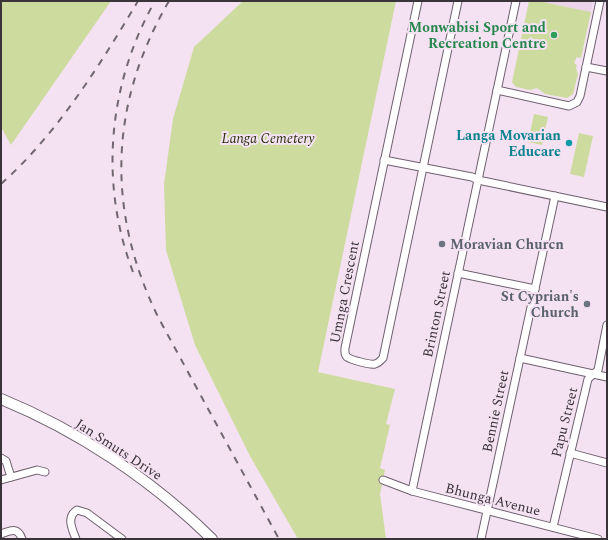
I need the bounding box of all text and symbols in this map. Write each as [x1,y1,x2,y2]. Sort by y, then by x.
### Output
place label: Monwabisi Sport and Recreation Centre [408,17,546,54]
marker: Monwabisi Sport and Recreation Centre [549,30,559,40]
place label: Langa Movarian Educare [456,125,561,162]
park label: Langa Cemetery [221,128,315,149]
marker: Langa Movarian Educare [564,138,574,148]
place label: Moravian Churcn [450,234,564,255]
street label: Umnga Crescent [324,239,365,345]
marker: Moravian Churcn [437,239,447,249]
street label: Brinton Street [417,269,456,359]
place label: St Cyprian's Church [501,286,579,323]
marker: St Cyprian's Church [582,299,592,309]
street label: Bennie Street [477,368,514,454]
street label: Papu Street [546,385,583,459]
street label: Jan Smuts Drive [71,413,166,485]
street label: Bhunga Avenue [443,478,543,521]

